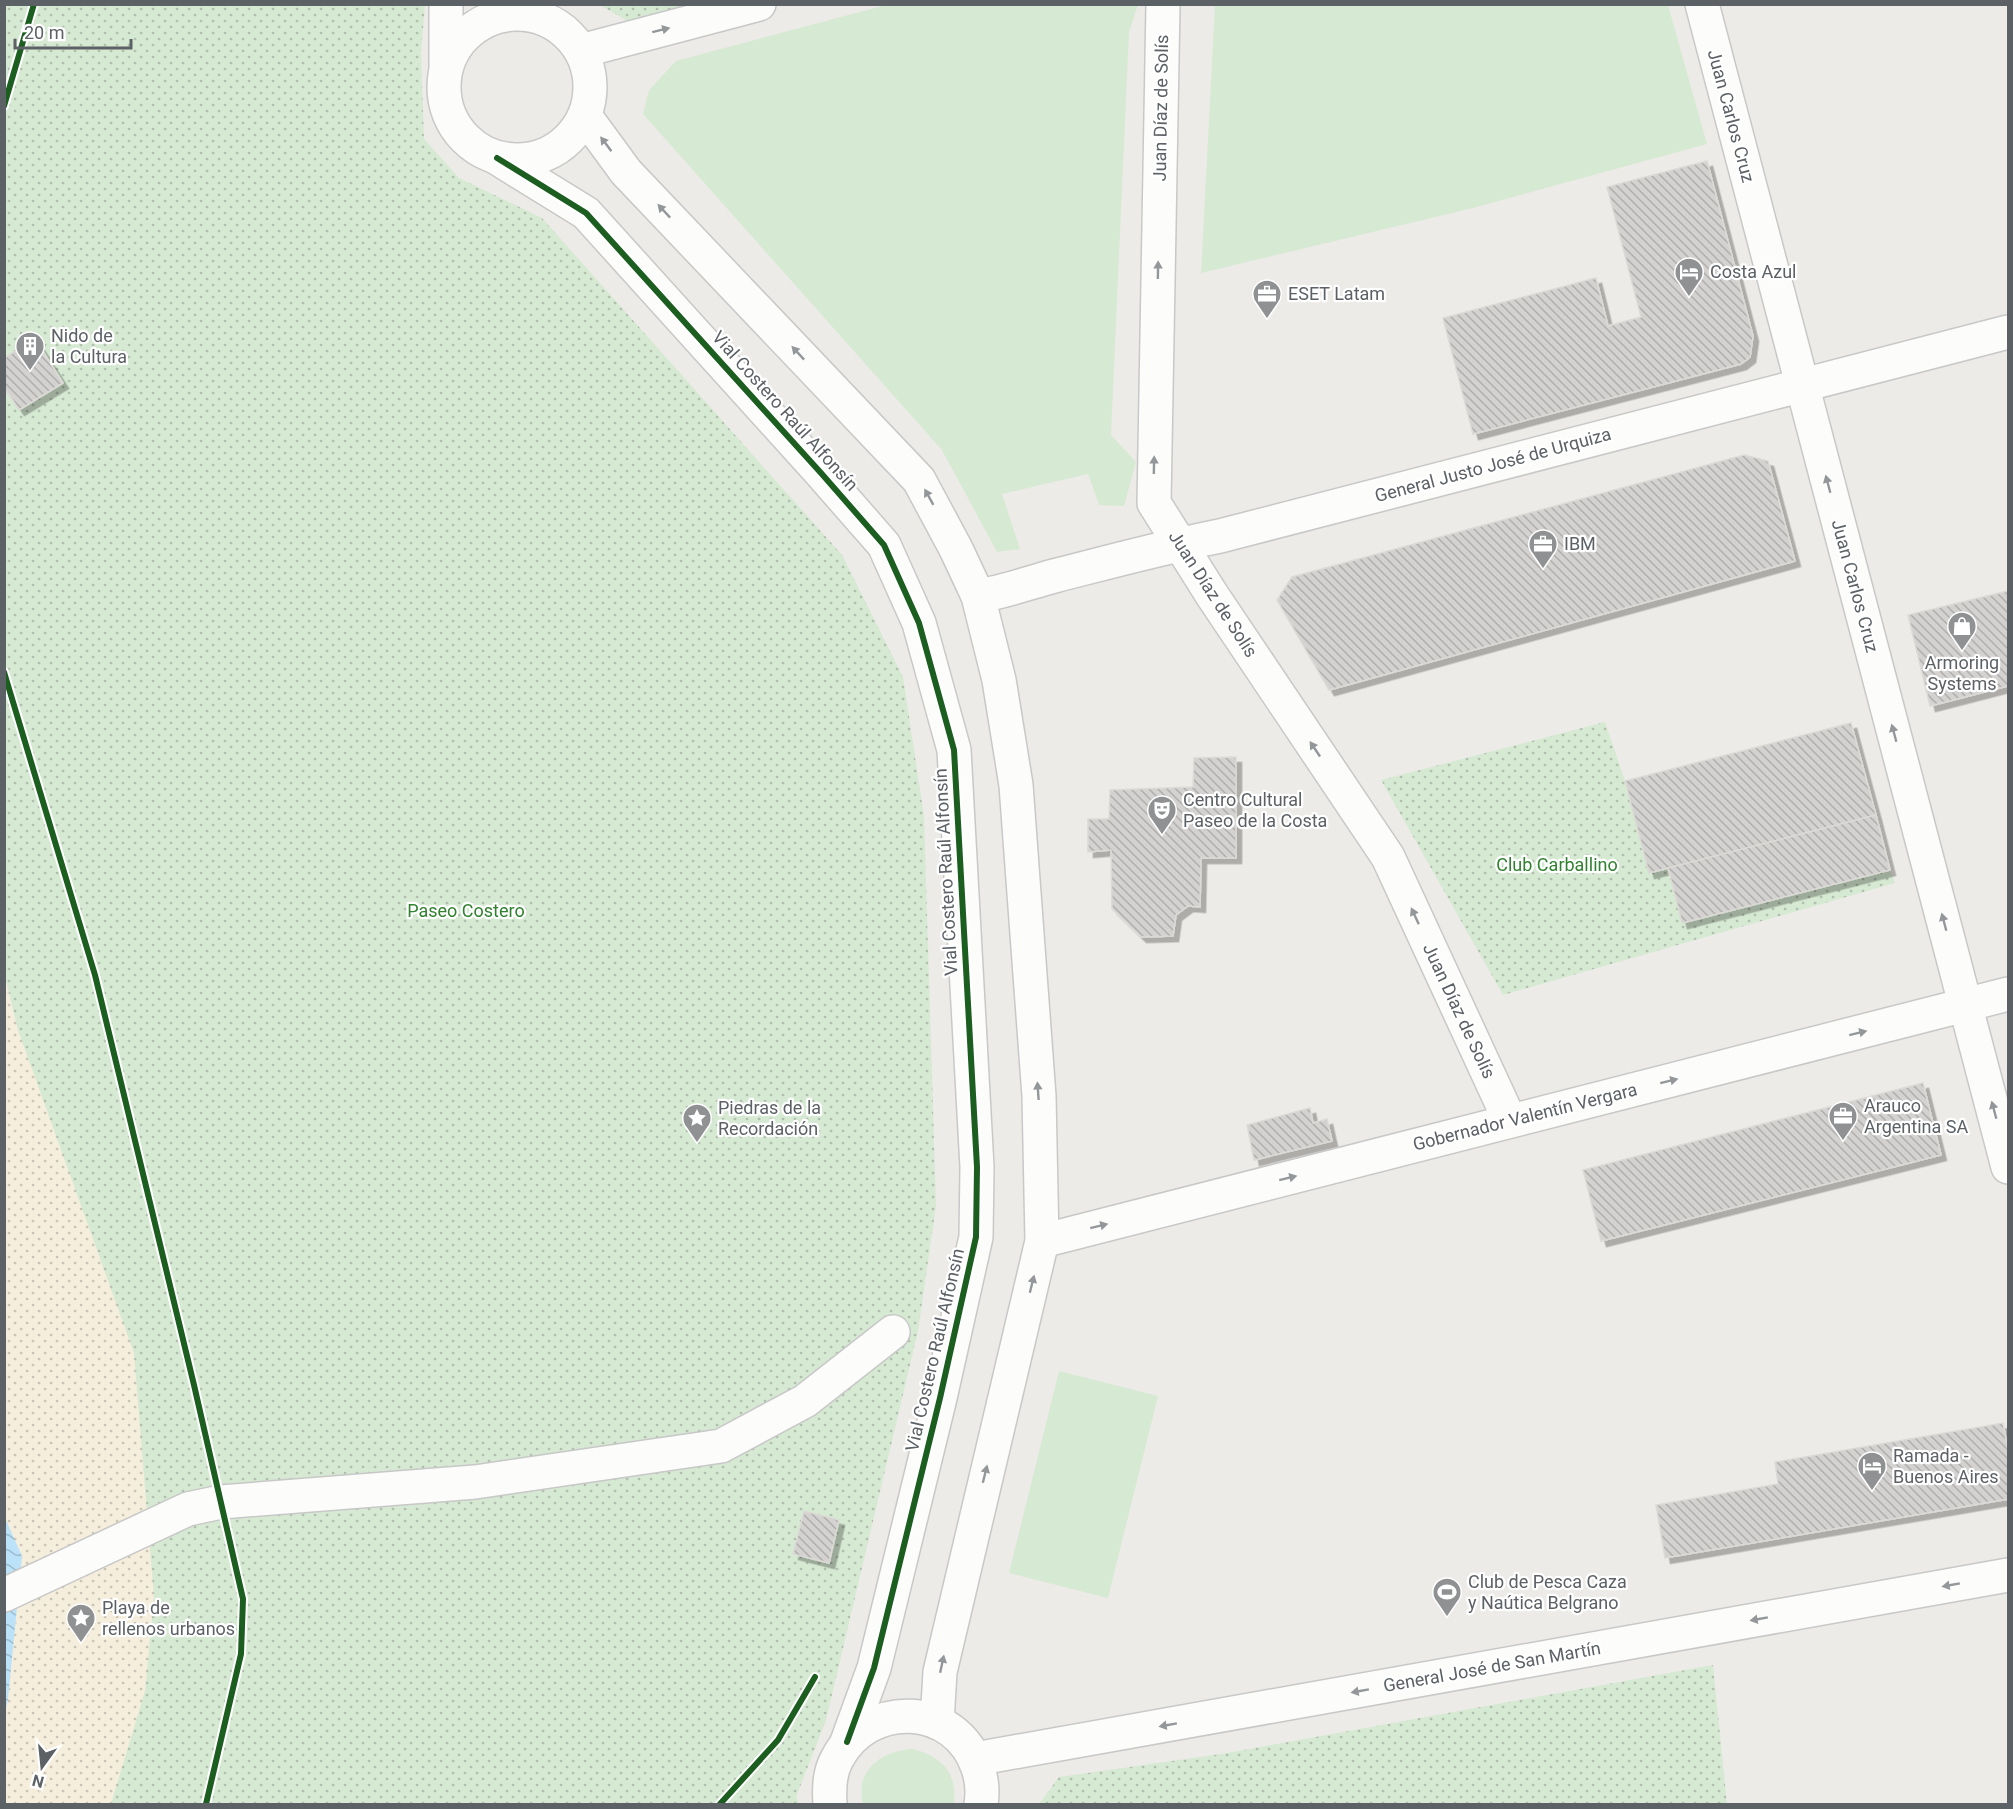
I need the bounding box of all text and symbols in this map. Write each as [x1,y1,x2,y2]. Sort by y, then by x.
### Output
scale bar [15,12,130,50]
text: 20 m [24,22,64,43]
one-way arrow [652,24,670,34]
street label: Juan Díaz de Solís [1149,34,1172,182]
street label: Juan Carlos Cruz [1704,47,1759,185]
one-way arrow [600,136,612,152]
one-way arrow [657,204,671,219]
hotel icon: Costa Azul [1673,256,1705,298]
one-way arrow [1153,260,1163,279]
place label: Costa Azul [1710,261,1797,282]
office icon: ESET Latam [1251,278,1283,320]
place label: ESET Latam [1288,283,1385,304]
place label: Nido de la Cultura [51,325,127,367]
street label: Vial Costero Raúl Alfonsín [708,326,863,495]
building icon: Nido de la Cultura [14,330,46,372]
one-way arrow [792,346,806,360]
street label: General Justo José de Urquiza [1372,423,1613,506]
one-way arrow [1150,455,1159,474]
one-way arrow [1822,475,1832,493]
one-way arrow [924,488,934,505]
street label: Juan Carlos Cruz [1828,517,1883,655]
street label: Juan Díaz de Solís [1165,526,1262,661]
office icon: IBM [1527,528,1559,570]
place label: IBM [1564,533,1596,554]
shop icon: Armoring Systems [1946,610,1978,652]
place label: Armoring Systems [1925,652,1999,694]
one-way arrow [1888,724,1898,742]
one-way arrow [1309,741,1321,757]
street label: Vial Costero Raúl Alfonsín [930,768,961,976]
place label: Centro Cultural Paseo de la Costa [1183,789,1327,831]
theatre icon: Centro Cultural Paseo de la Costa [1146,794,1178,836]
park label: Club Carballino [1496,854,1618,875]
park label: Paseo Costero [407,900,525,921]
one-way arrow [1410,906,1420,924]
one-way arrow [1938,913,1948,931]
street label: Juan Díaz de Solís [1419,940,1500,1082]
one-way arrow [1848,1027,1867,1037]
one-way arrow [1659,1075,1678,1085]
street label: Gobernador Valentín Vergara [1411,1078,1639,1155]
one-way arrow [1034,1081,1043,1100]
place label: Arauco Argentina SA [1864,1095,1968,1137]
place label: Piedras de la Recordación [718,1097,821,1139]
office icon: Arauco Argentina SA [1827,1100,1859,1142]
one-way arrow [1988,1101,1998,1119]
place icon: Piedras de la Recordación [681,1102,713,1144]
one-way arrow [1279,1173,1297,1182]
one-way arrow [1090,1221,1108,1231]
street label: Vial Costero Raúl Alfonsín [901,1246,968,1453]
one-way arrow [1027,1275,1037,1294]
place label: Ramada - Buenos Aires [1893,1445,1999,1487]
hotel icon: Ramada - Buenos Aires [1856,1450,1888,1492]
one-way arrow [981,1465,991,1483]
place label: Club de Pesca Caza y Naútica Belgrano [1468,1571,1627,1613]
sports icon: Club de Pesca Caza y Naútica Belgrano [1431,1576,1463,1618]
one-way arrow [1941,1581,1960,1590]
place label: Playa de rellenos urbanos [102,1597,235,1639]
place icon: Playa de rellenos urbanos [65,1602,97,1644]
one-way arrow [1749,1615,1768,1624]
street label: General José de San Martín [1381,1637,1602,1696]
one-way arrow [938,1654,947,1673]
one-way arrow [1351,1686,1370,1695]
one-way arrow [1159,1721,1178,1730]
north arrow [12,1737,72,1797]
text: N [30,1770,46,1792]

